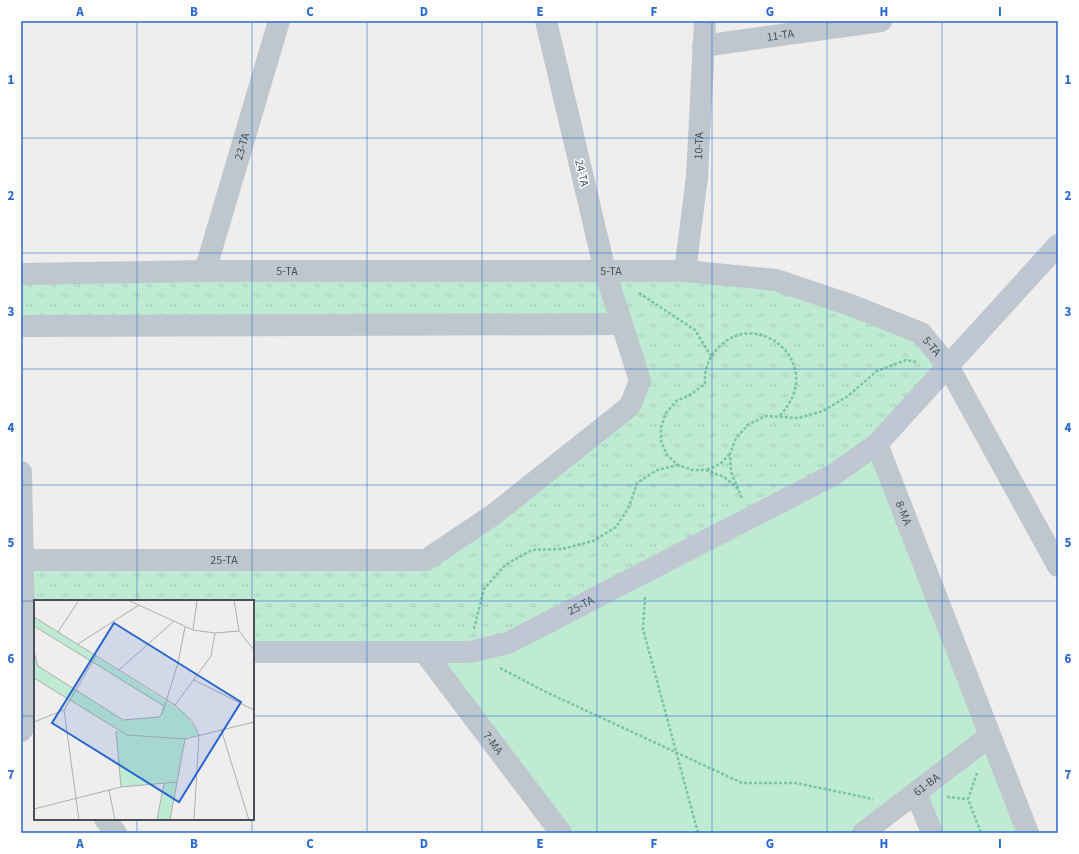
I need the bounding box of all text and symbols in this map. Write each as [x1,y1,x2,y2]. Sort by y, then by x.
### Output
text: A [75,3,84,21]
text: B [190,3,198,21]
text: C [306,3,314,21]
text: D [420,3,428,21]
text: E [536,3,544,21]
text: F [651,3,658,21]
text: G [766,3,774,21]
text: H [880,3,888,21]
text: I [998,3,1002,21]
street label: 11-ТА [765,25,796,46]
text: 1 [8,71,15,89]
text: 1 [1065,71,1072,89]
street label: 23-ТА [230,130,255,162]
street label: 10-ТА [690,131,708,160]
street label: 24-ТА [570,158,593,189]
text: 2 [8,187,15,205]
text: 2 [1065,187,1072,205]
street label: 5-ТА [276,263,298,280]
street label: 5-ТА [600,263,622,280]
text: 3 [8,303,15,321]
text: 3 [1065,303,1072,321]
street label: 5-ТА [918,333,945,361]
text: 4 [8,419,15,437]
text: 4 [1065,419,1072,437]
street label: 8-МА [891,498,916,528]
text: 5 [8,534,15,552]
text: 5 [1065,534,1072,552]
street label: 25-ТА [210,552,238,569]
street label: 25-ТА [565,592,598,620]
inset map [34,600,254,820]
text: 6 [8,650,15,668]
text: 6 [1065,650,1072,668]
street label: 7-МА [478,728,507,759]
text: 7 [8,766,15,784]
text: 7 [1065,766,1072,784]
street label: 61-ВА [910,769,944,800]
text: A [75,835,84,853]
text: B [190,835,198,853]
text: C [306,835,314,853]
text: D [420,835,428,853]
text: E [536,835,544,853]
text: F [651,835,658,853]
text: G [766,835,774,853]
text: H [880,835,888,853]
text: I [998,835,1002,853]

